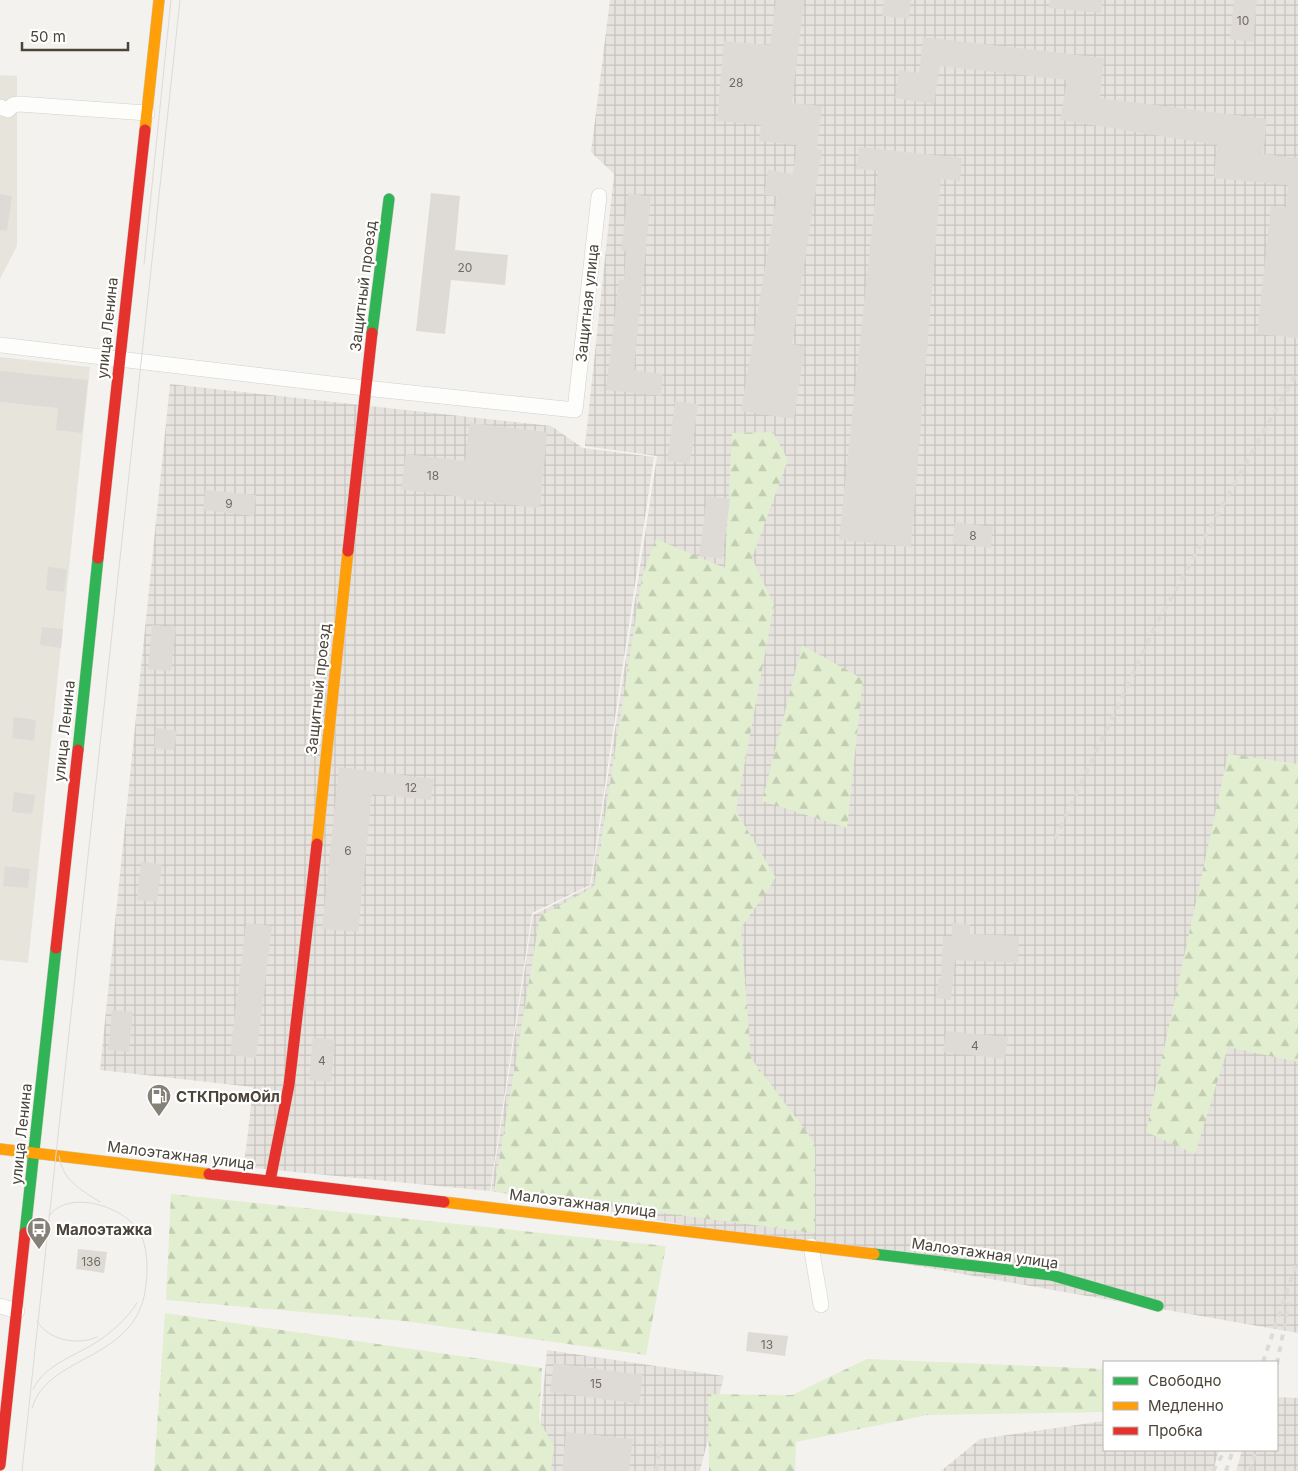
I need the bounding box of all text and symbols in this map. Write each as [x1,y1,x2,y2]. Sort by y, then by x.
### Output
house number: 10 [1237,13,1249,28]
scale bar [22,20,129,52]
text: 50 m [30,27,66,46]
house number: 28 [729,75,743,90]
street label: Защитный проезд [346,219,380,353]
street label: Защитная улица [571,243,603,363]
house number: 20 [458,260,472,275]
street label: улица Ленина [92,276,122,380]
house number: 18 [427,468,439,483]
house number: 9 [225,496,233,511]
house number: 8 [969,528,977,543]
street label: Защитный проезд [302,622,334,756]
street label: улица Ленина [49,679,79,783]
house number: 12 [405,780,417,795]
house number: 6 [344,843,352,858]
house number: 4 [971,1038,979,1053]
house number: 4 [318,1053,326,1068]
street label: улица Ленина [6,1082,36,1186]
fuel station icon: СТКПромОйл [146,1083,172,1117]
place label: СТКПромОйл [176,1087,280,1106]
street label: Малоэтажная улица [106,1137,256,1173]
street label: Малоэтажная улица [508,1185,658,1221]
bus stop icon: Малоэтажка [26,1216,52,1250]
place label: Малоэтажка [56,1220,152,1239]
street label: Малоэтажная улица [910,1233,1060,1273]
house number: 136 [81,1254,101,1269]
house number: 13 [761,1337,773,1352]
legend [1103,1361,1278,1451]
text: Свободно [1148,1371,1222,1390]
house number: 15 [590,1376,602,1391]
text: Медленно [1148,1396,1224,1415]
text: Пробка [1148,1421,1203,1440]

